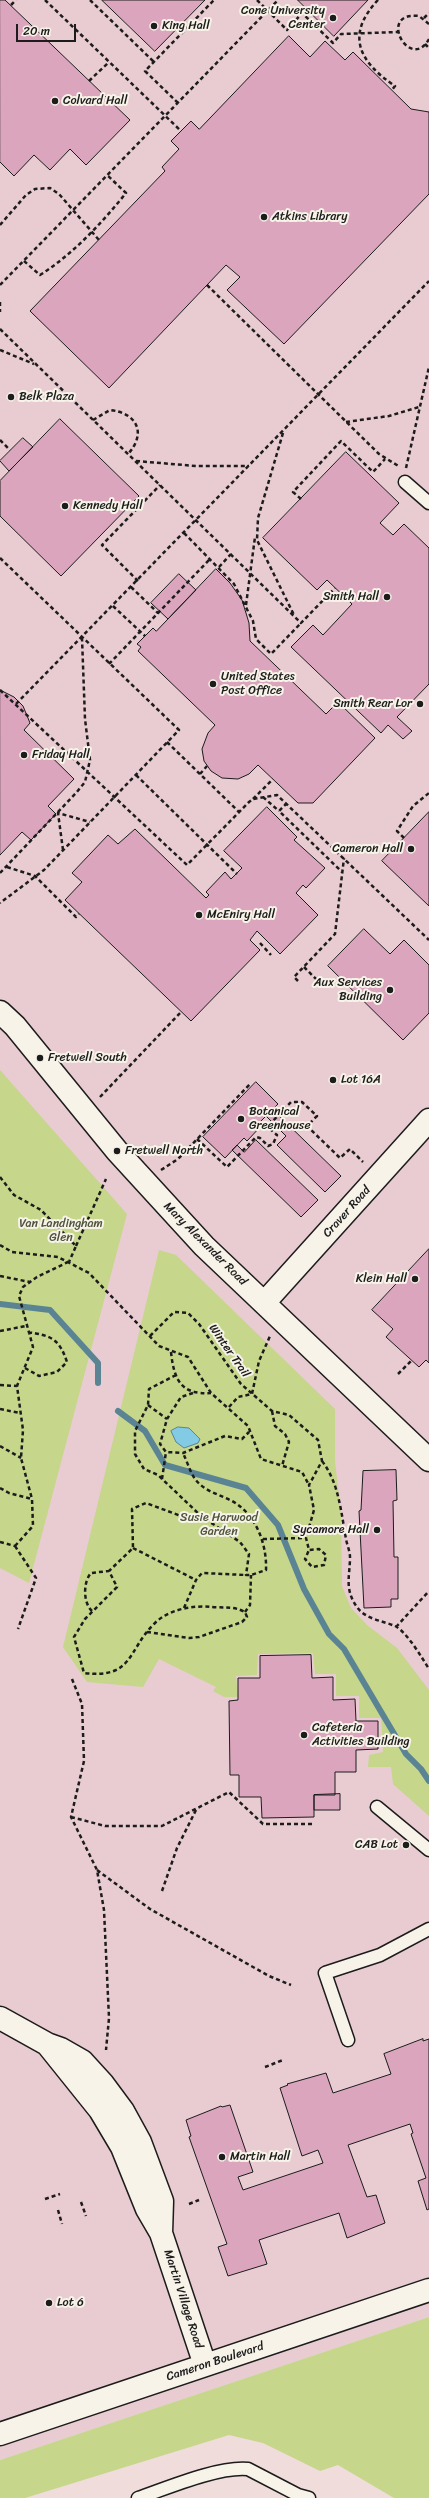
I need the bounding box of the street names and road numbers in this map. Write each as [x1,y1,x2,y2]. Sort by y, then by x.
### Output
street label: Craver Road [320,1183,374,1241]
street label: Mary Alexander Road [160,1199,250,1289]
street label: Winter Trail [205,1322,253,1380]
street label: Martin Village Road [160,2248,206,2350]
street label: Cameron Boulevard [164,2339,266,2385]

